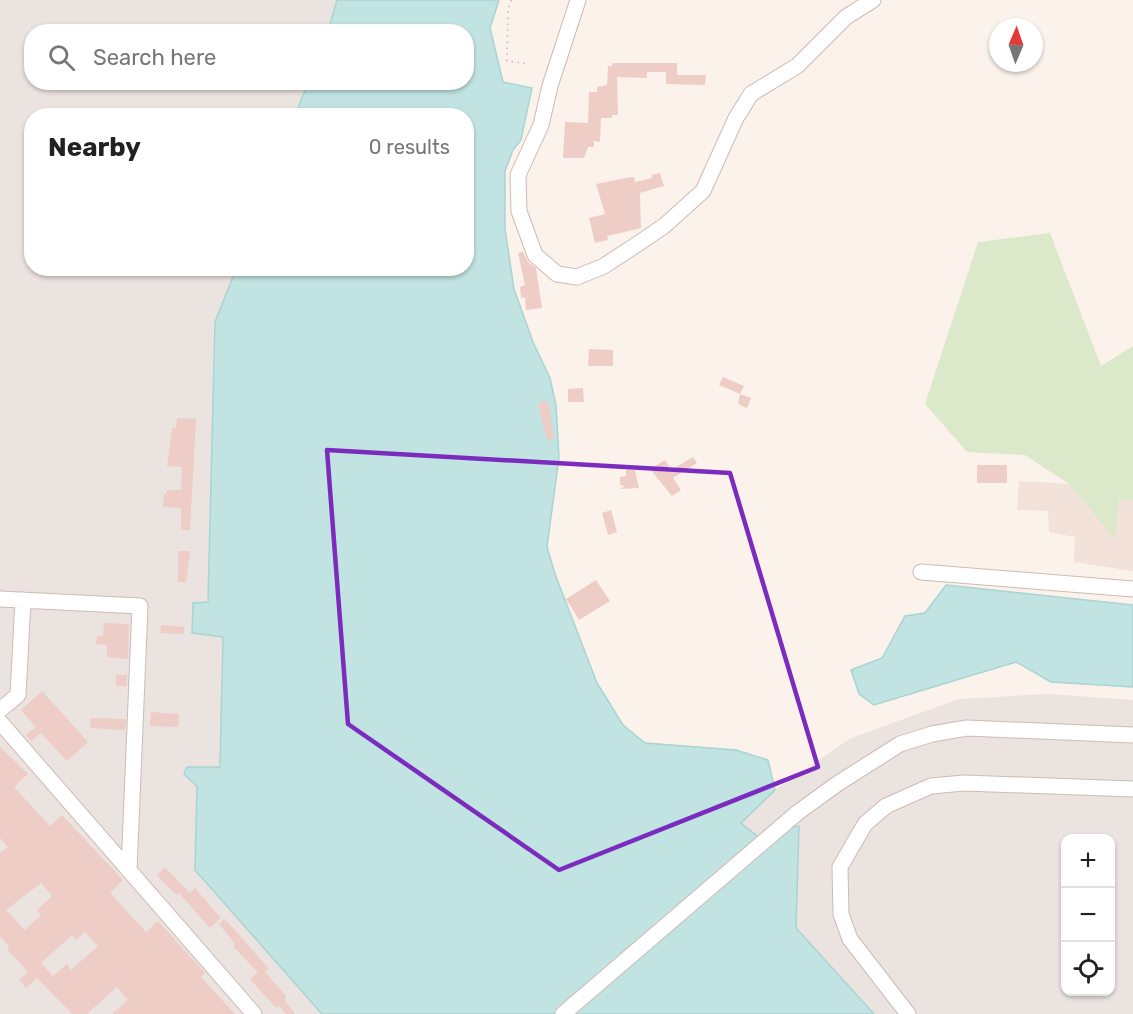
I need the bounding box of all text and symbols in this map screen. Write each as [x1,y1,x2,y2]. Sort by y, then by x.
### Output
north arrow [989,18,1043,72]
search box [24,24,474,90]
icon: search [45,41,78,74]
text: Search here [93,44,216,71]
text: Nearby [48,132,141,163]
text: 0 results [369,135,450,159]
map controls [1061,834,1115,996]
button: + [1061,834,1115,888]
button: − [1061,888,1115,942]
button: locate [1061,942,1115,996]

